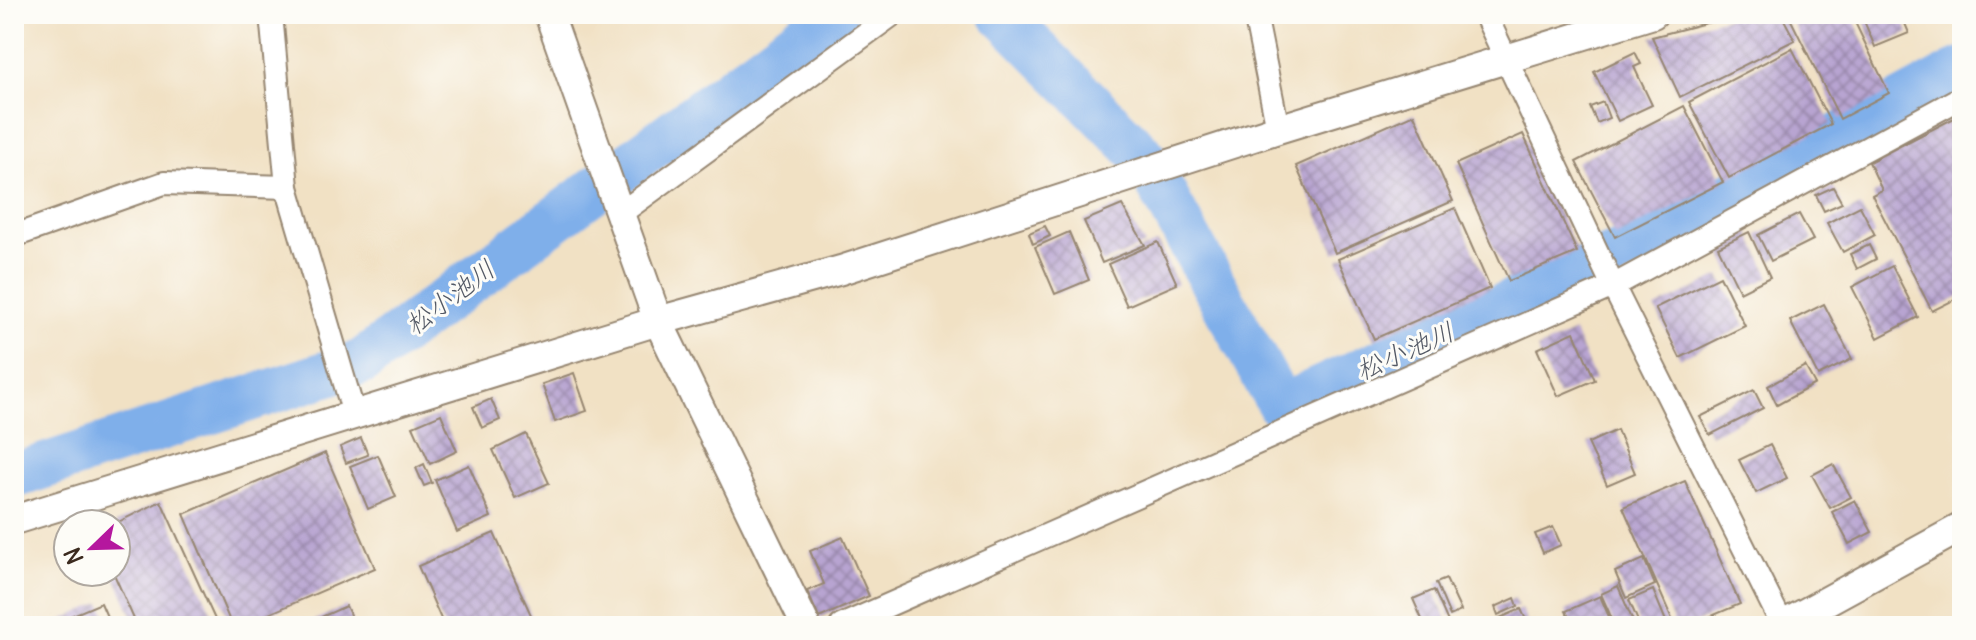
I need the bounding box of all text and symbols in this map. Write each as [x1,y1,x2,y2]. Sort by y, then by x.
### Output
water label: 松小池川 [398,252,501,341]
water label: 松小池川 [1351,314,1459,387]
north arrow [52,508,132,588]
text: N [58,543,89,568]

